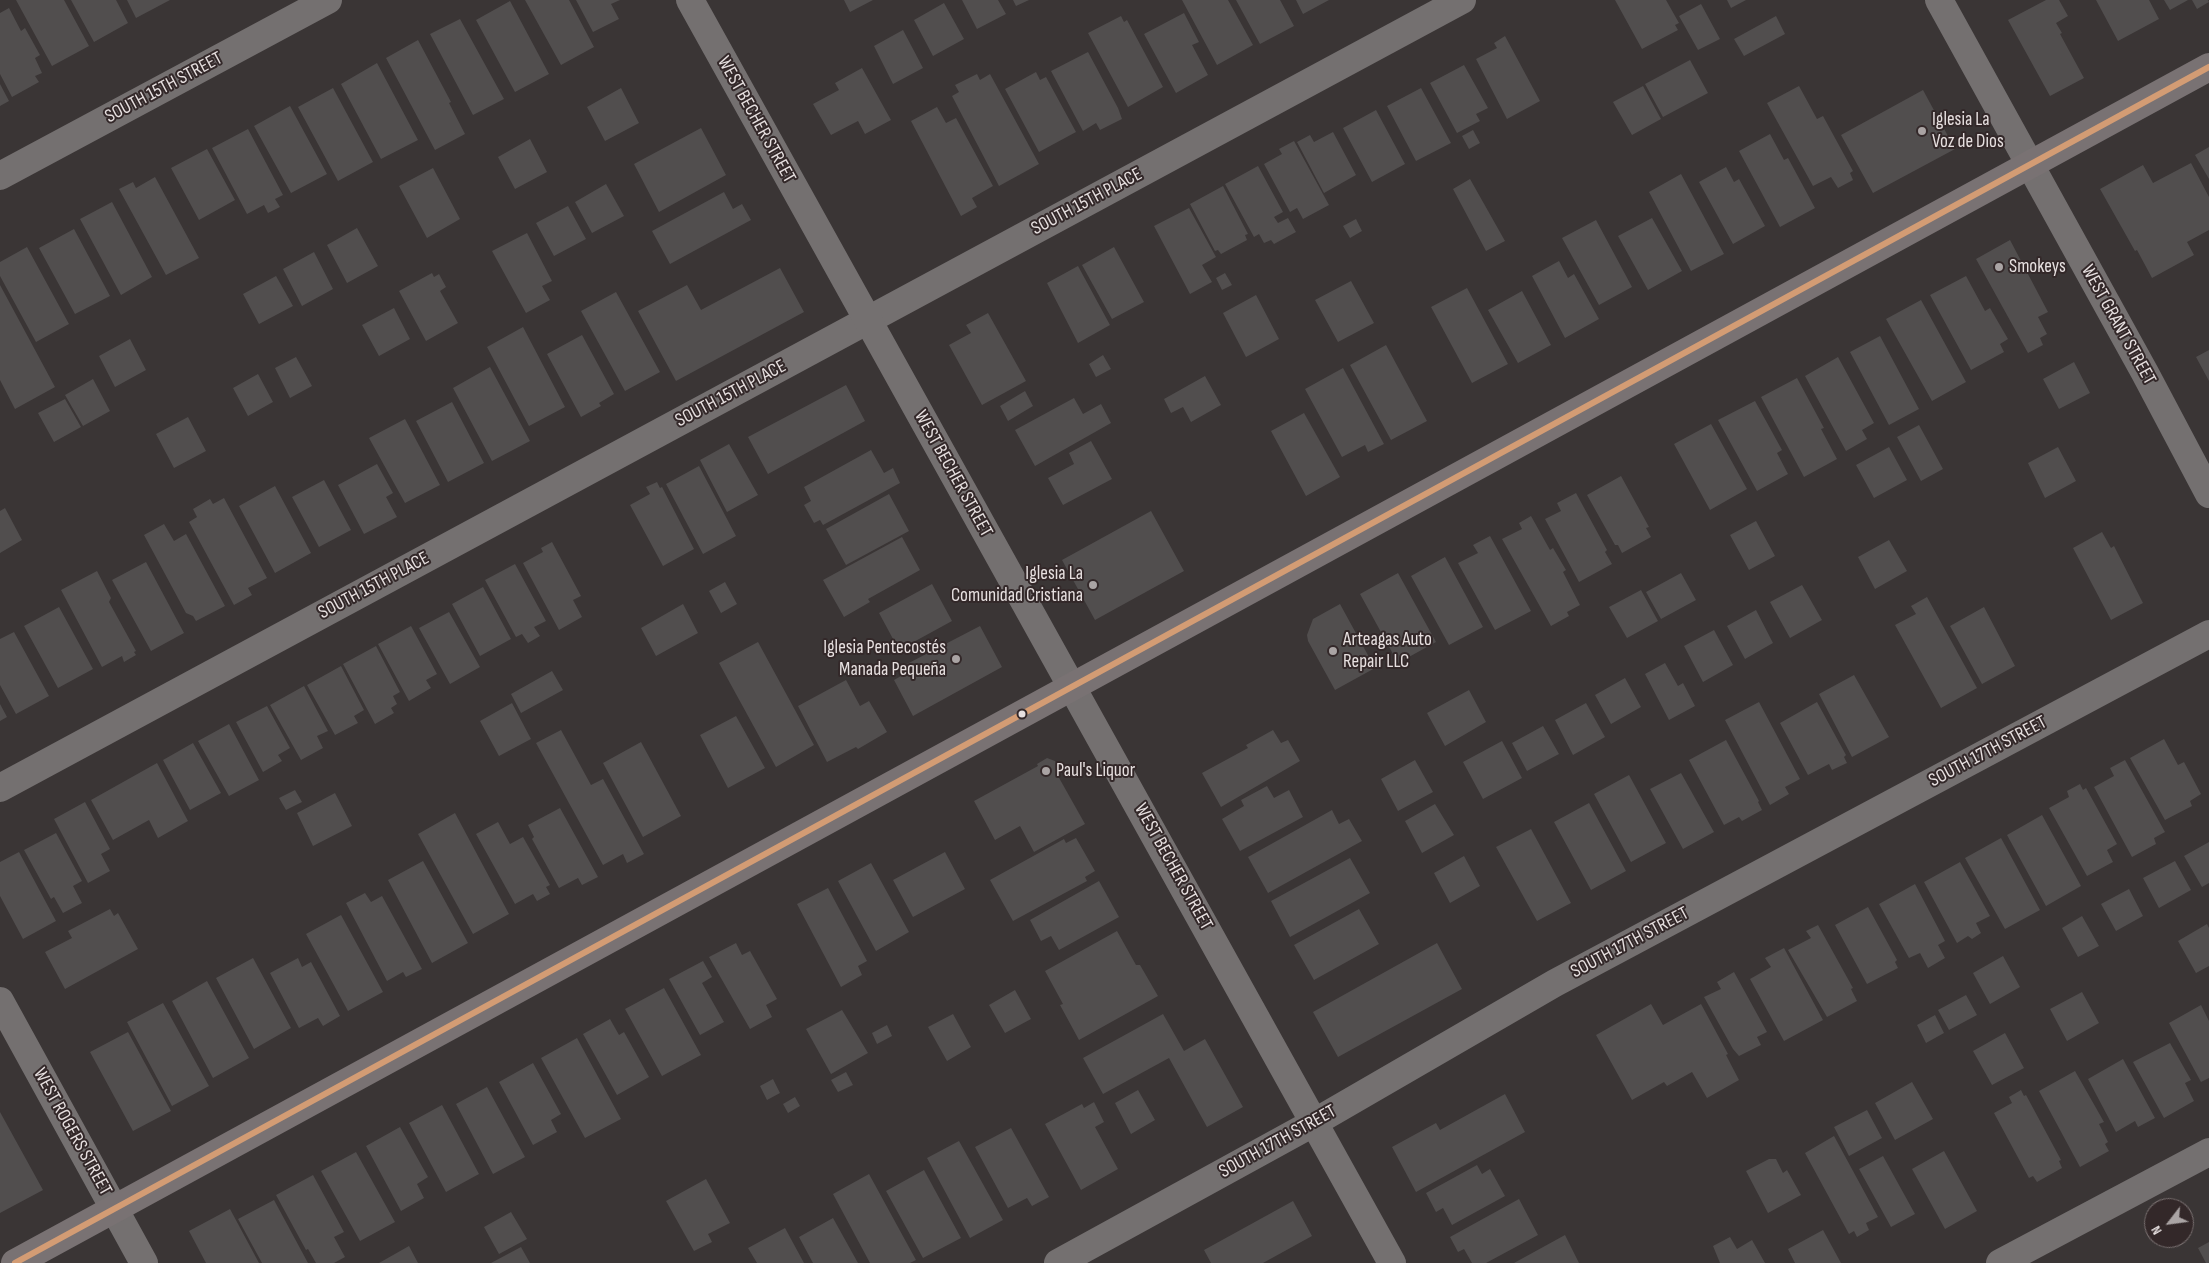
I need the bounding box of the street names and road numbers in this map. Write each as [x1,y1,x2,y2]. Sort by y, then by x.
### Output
street label: SOUTH 15TH STREET [101,47,227,129]
street label: WEST BECHER STREET [712,53,800,187]
street label: SOUTH 15TH PLACE [1028,163,1146,241]
street label: WEST GRANT STREET [2076,261,2160,389]
street label: SOUTH 15TH PLACE [672,355,790,433]
street label: WEST BECHER STREET [909,407,997,541]
street label: SOUTH 15TH PLACE [315,547,433,625]
street label: SOUTH 17TH STREET [1925,711,2051,793]
street label: WEST BECHER STREET [1129,800,1217,934]
street label: SOUTH 17TH STREET [1567,902,1693,984]
street label: WEST ROGERS STREET [28,1064,116,1200]
street label: SOUTH 17TH STREET [1216,1100,1340,1184]

